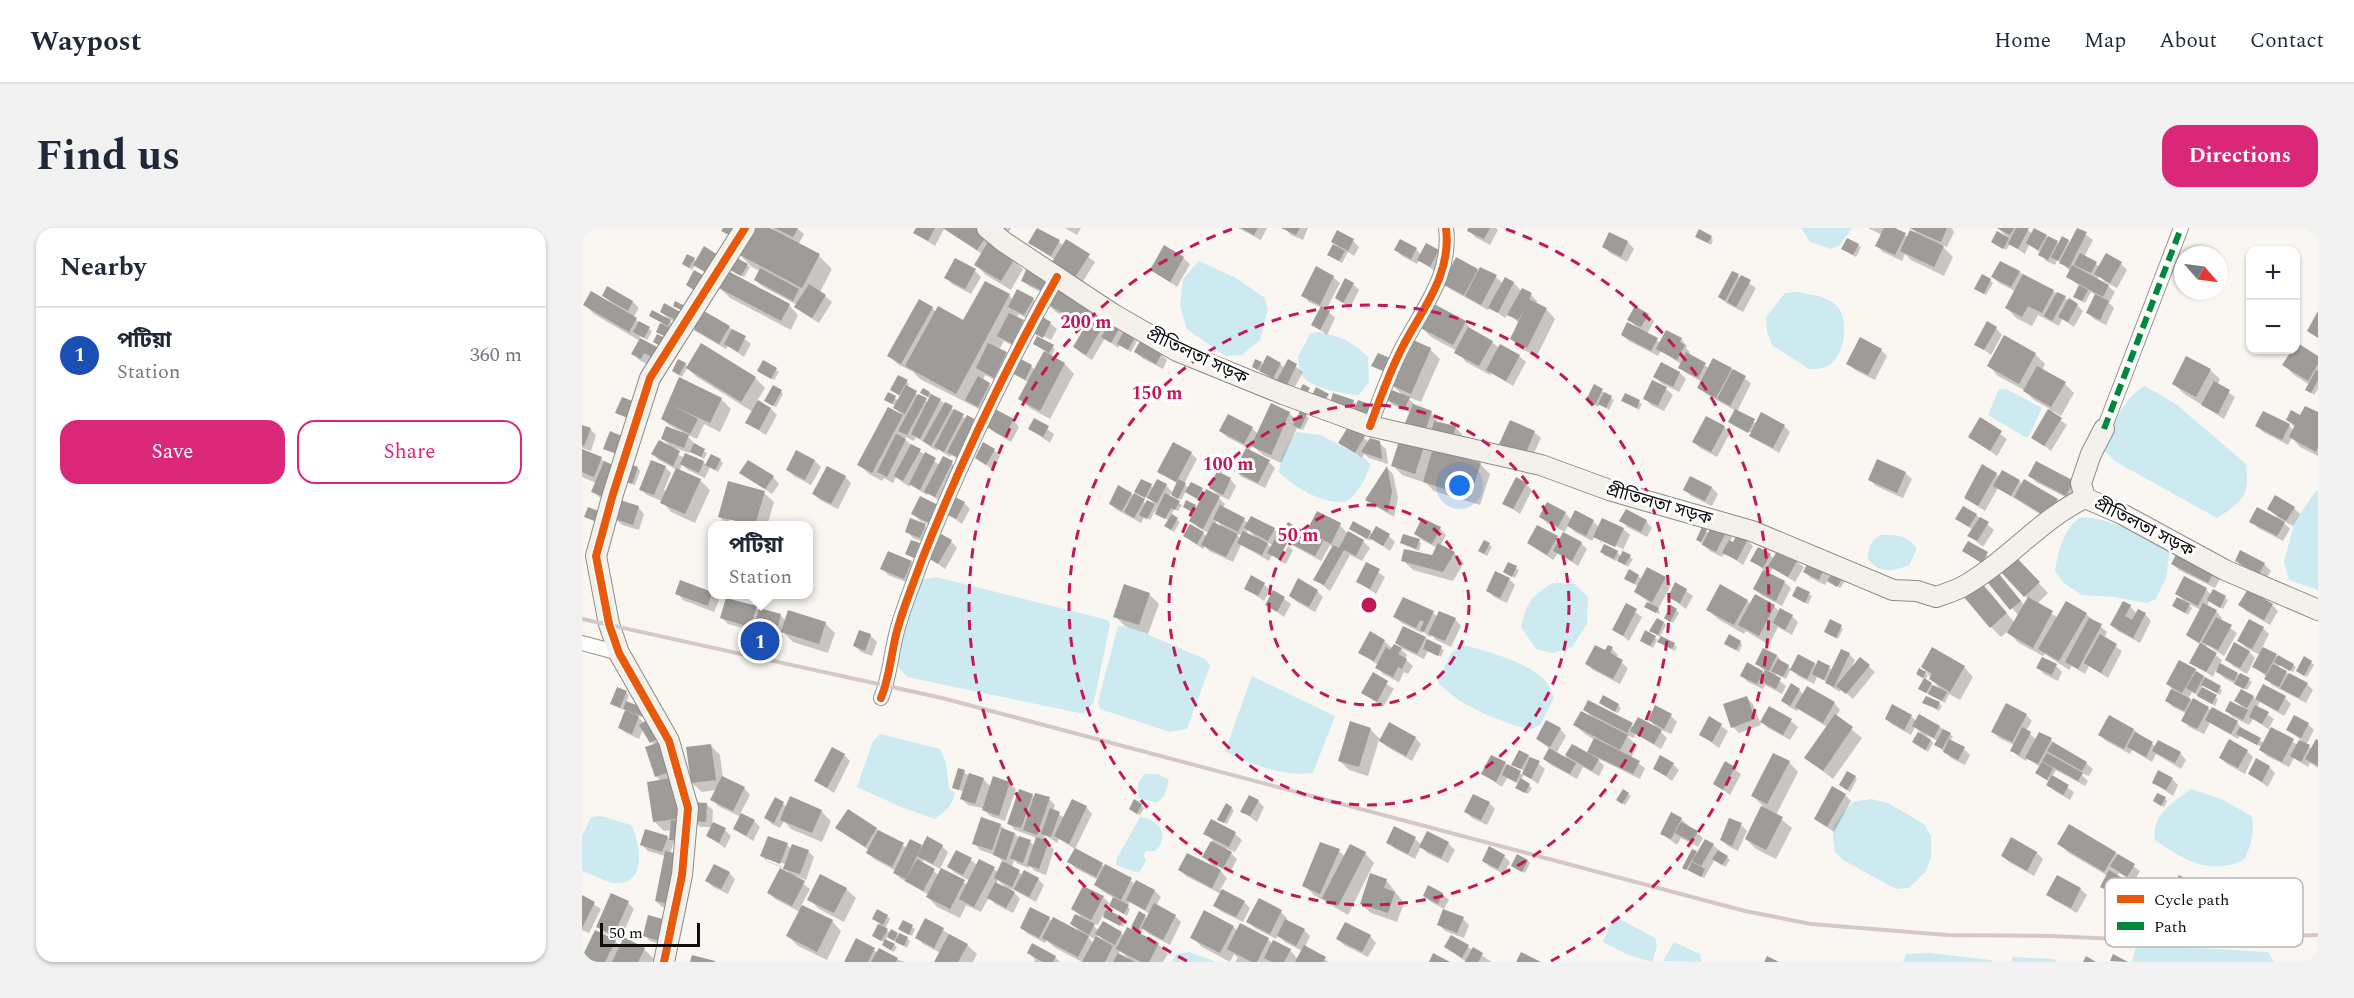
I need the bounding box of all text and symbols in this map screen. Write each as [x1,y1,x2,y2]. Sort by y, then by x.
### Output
text: Waypost [30,20,141,63]
text: Home [1994,25,2051,57]
text: Map [2084,25,2126,57]
text: About [2159,25,2217,57]
text: Contact [2250,25,2324,57]
text: Find us [36,125,180,188]
button: Directions [2162,125,2318,187]
north arrow [2174,246,2228,300]
map controls [2246,246,2300,354]
button: + [2246,246,2300,300]
text: Nearby [60,247,146,287]
button: − [2246,300,2300,354]
text: 200 m [1060,309,1112,336]
street label: প্রীতিলতা সড়ক [1142,321,1253,392]
text: পটিয়া [117,324,172,357]
text: 1 [74,340,85,370]
text: 360 m [470,340,522,370]
text: Station [117,357,180,387]
text: 150 m [1131,380,1183,407]
button: Save [60,420,285,484]
button: Share [297,420,522,484]
text: 100 m [1202,451,1254,478]
your location [1445,471,1474,500]
street label: প্রীতিলতা সড়ক [1603,476,1716,532]
street label: প্রীতিলতা সড়ক [2089,490,2199,564]
popup [708,521,813,599]
text: 50 m [1278,522,1318,549]
text: পটিয়া [729,529,783,562]
text: Station [729,562,792,592]
centre of rings [1359,595,1379,615]
pin: 1 [740,618,780,664]
legend [2105,878,2303,947]
text: Cycle path [2154,888,2229,912]
text: Path [2154,915,2187,939]
scale bar [600,920,700,948]
text: 50 m [609,921,643,945]

